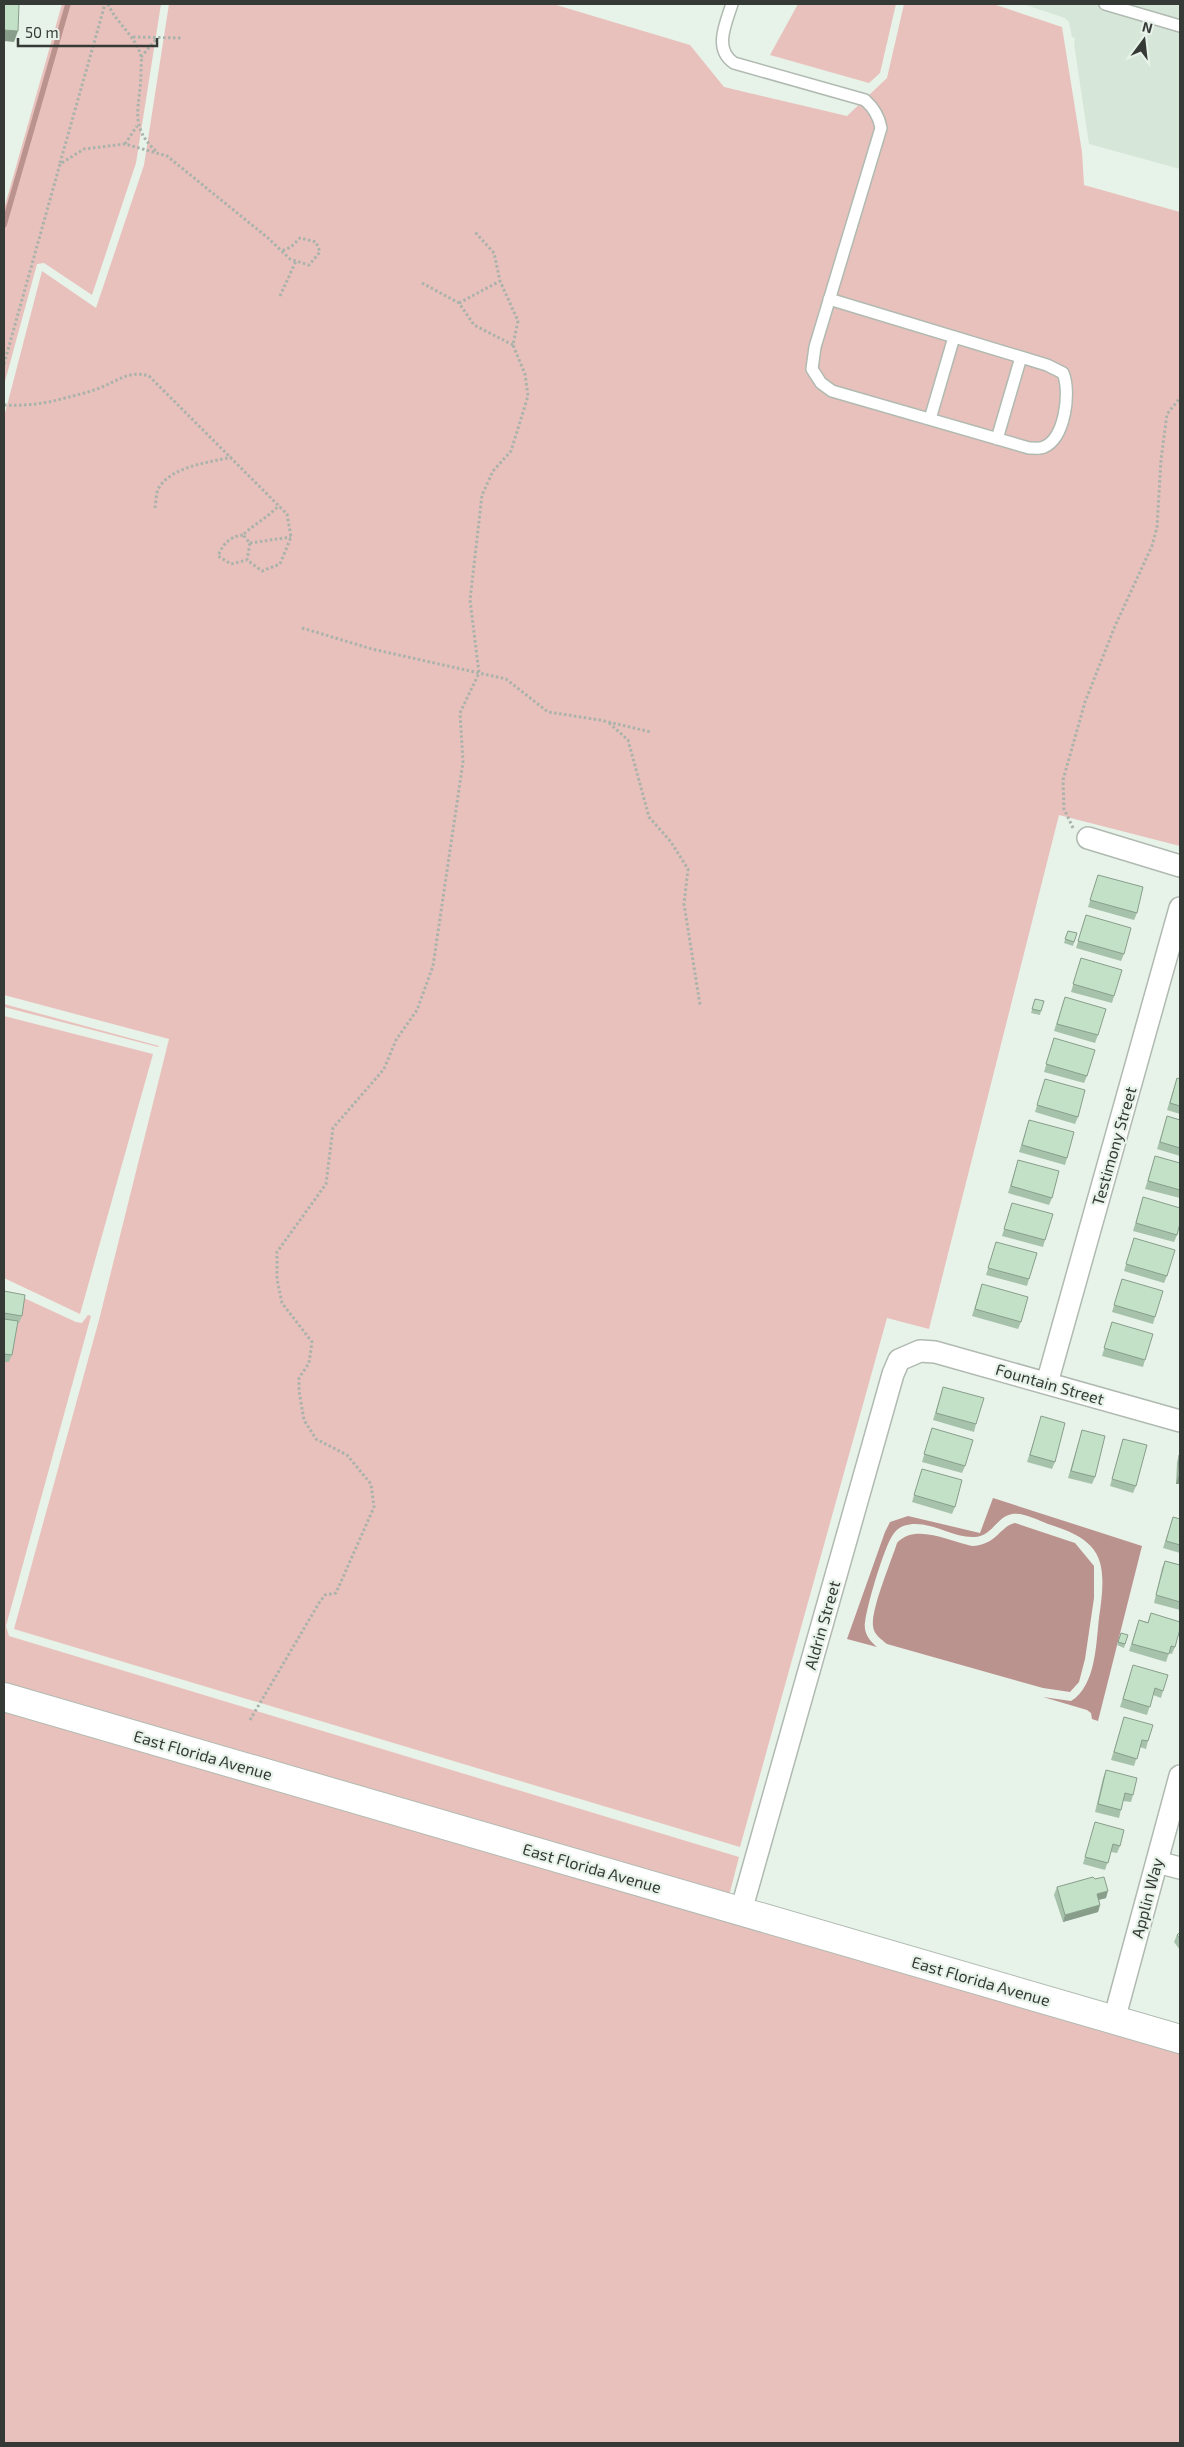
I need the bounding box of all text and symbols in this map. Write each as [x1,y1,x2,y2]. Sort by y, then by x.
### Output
scale bar [18,15,156,47]
north arrow [1119,15,1169,65]
text: N [1140,17,1155,36]
text: 50 m [25,23,59,41]
street label: Testimony Street [1087,1084,1140,1208]
street label: Fountain Street [994,1359,1107,1408]
street label: Aldrin Street [800,1578,843,1672]
street label: East Florida Avenue [132,1726,275,1783]
street label: East Florida Avenue [521,1839,664,1896]
street label: Applin Way [1127,1855,1166,1940]
street label: East Florida Avenue [910,1952,1053,2009]

